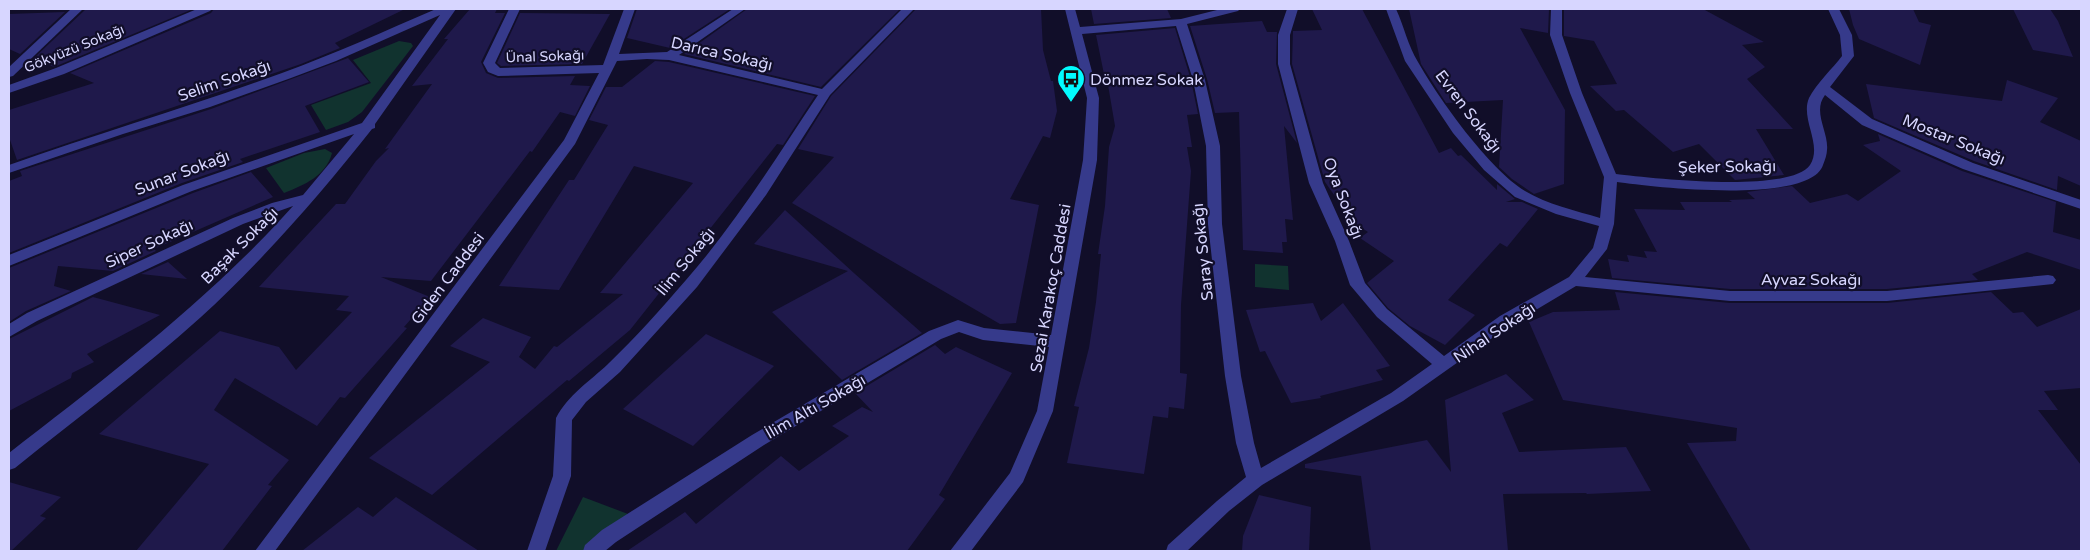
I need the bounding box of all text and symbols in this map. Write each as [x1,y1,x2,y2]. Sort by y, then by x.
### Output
street label: Gökyüzü Sokağı [22,21,127,76]
street label: Darıca Sokağı [669,33,775,75]
street label: Ünal Sokağı [505,47,585,66]
street label: Selim Sokağı [175,56,273,106]
bus stop icon: Dönmez Sokak [1056,64,1086,103]
street label: Evren Sokağı [1431,66,1506,157]
place label: Dönmez Sokak [1090,70,1203,90]
street label: Mostar Sokağı [1899,110,2008,170]
street label: Sunar Sokağı [132,146,232,200]
street label: Oya Sokağı [1318,155,1368,242]
street label: Şeker Sokağı [1678,156,1776,178]
street label: Sezai Karakoç Caddesi [1026,202,1076,374]
street label: Saray Sokağı [1188,202,1218,302]
street label: Başak Sokağı [197,203,282,288]
street label: Siper Sokağı [102,215,196,273]
street label: İlim Sokağı [652,223,719,300]
street label: Giden Caddesi [407,229,489,329]
street label: Ayvaz Sokağı [1761,270,1861,290]
street label: Nihal Sokağı [1450,298,1539,368]
street label: İlim Altı Sokağı [762,370,869,444]

